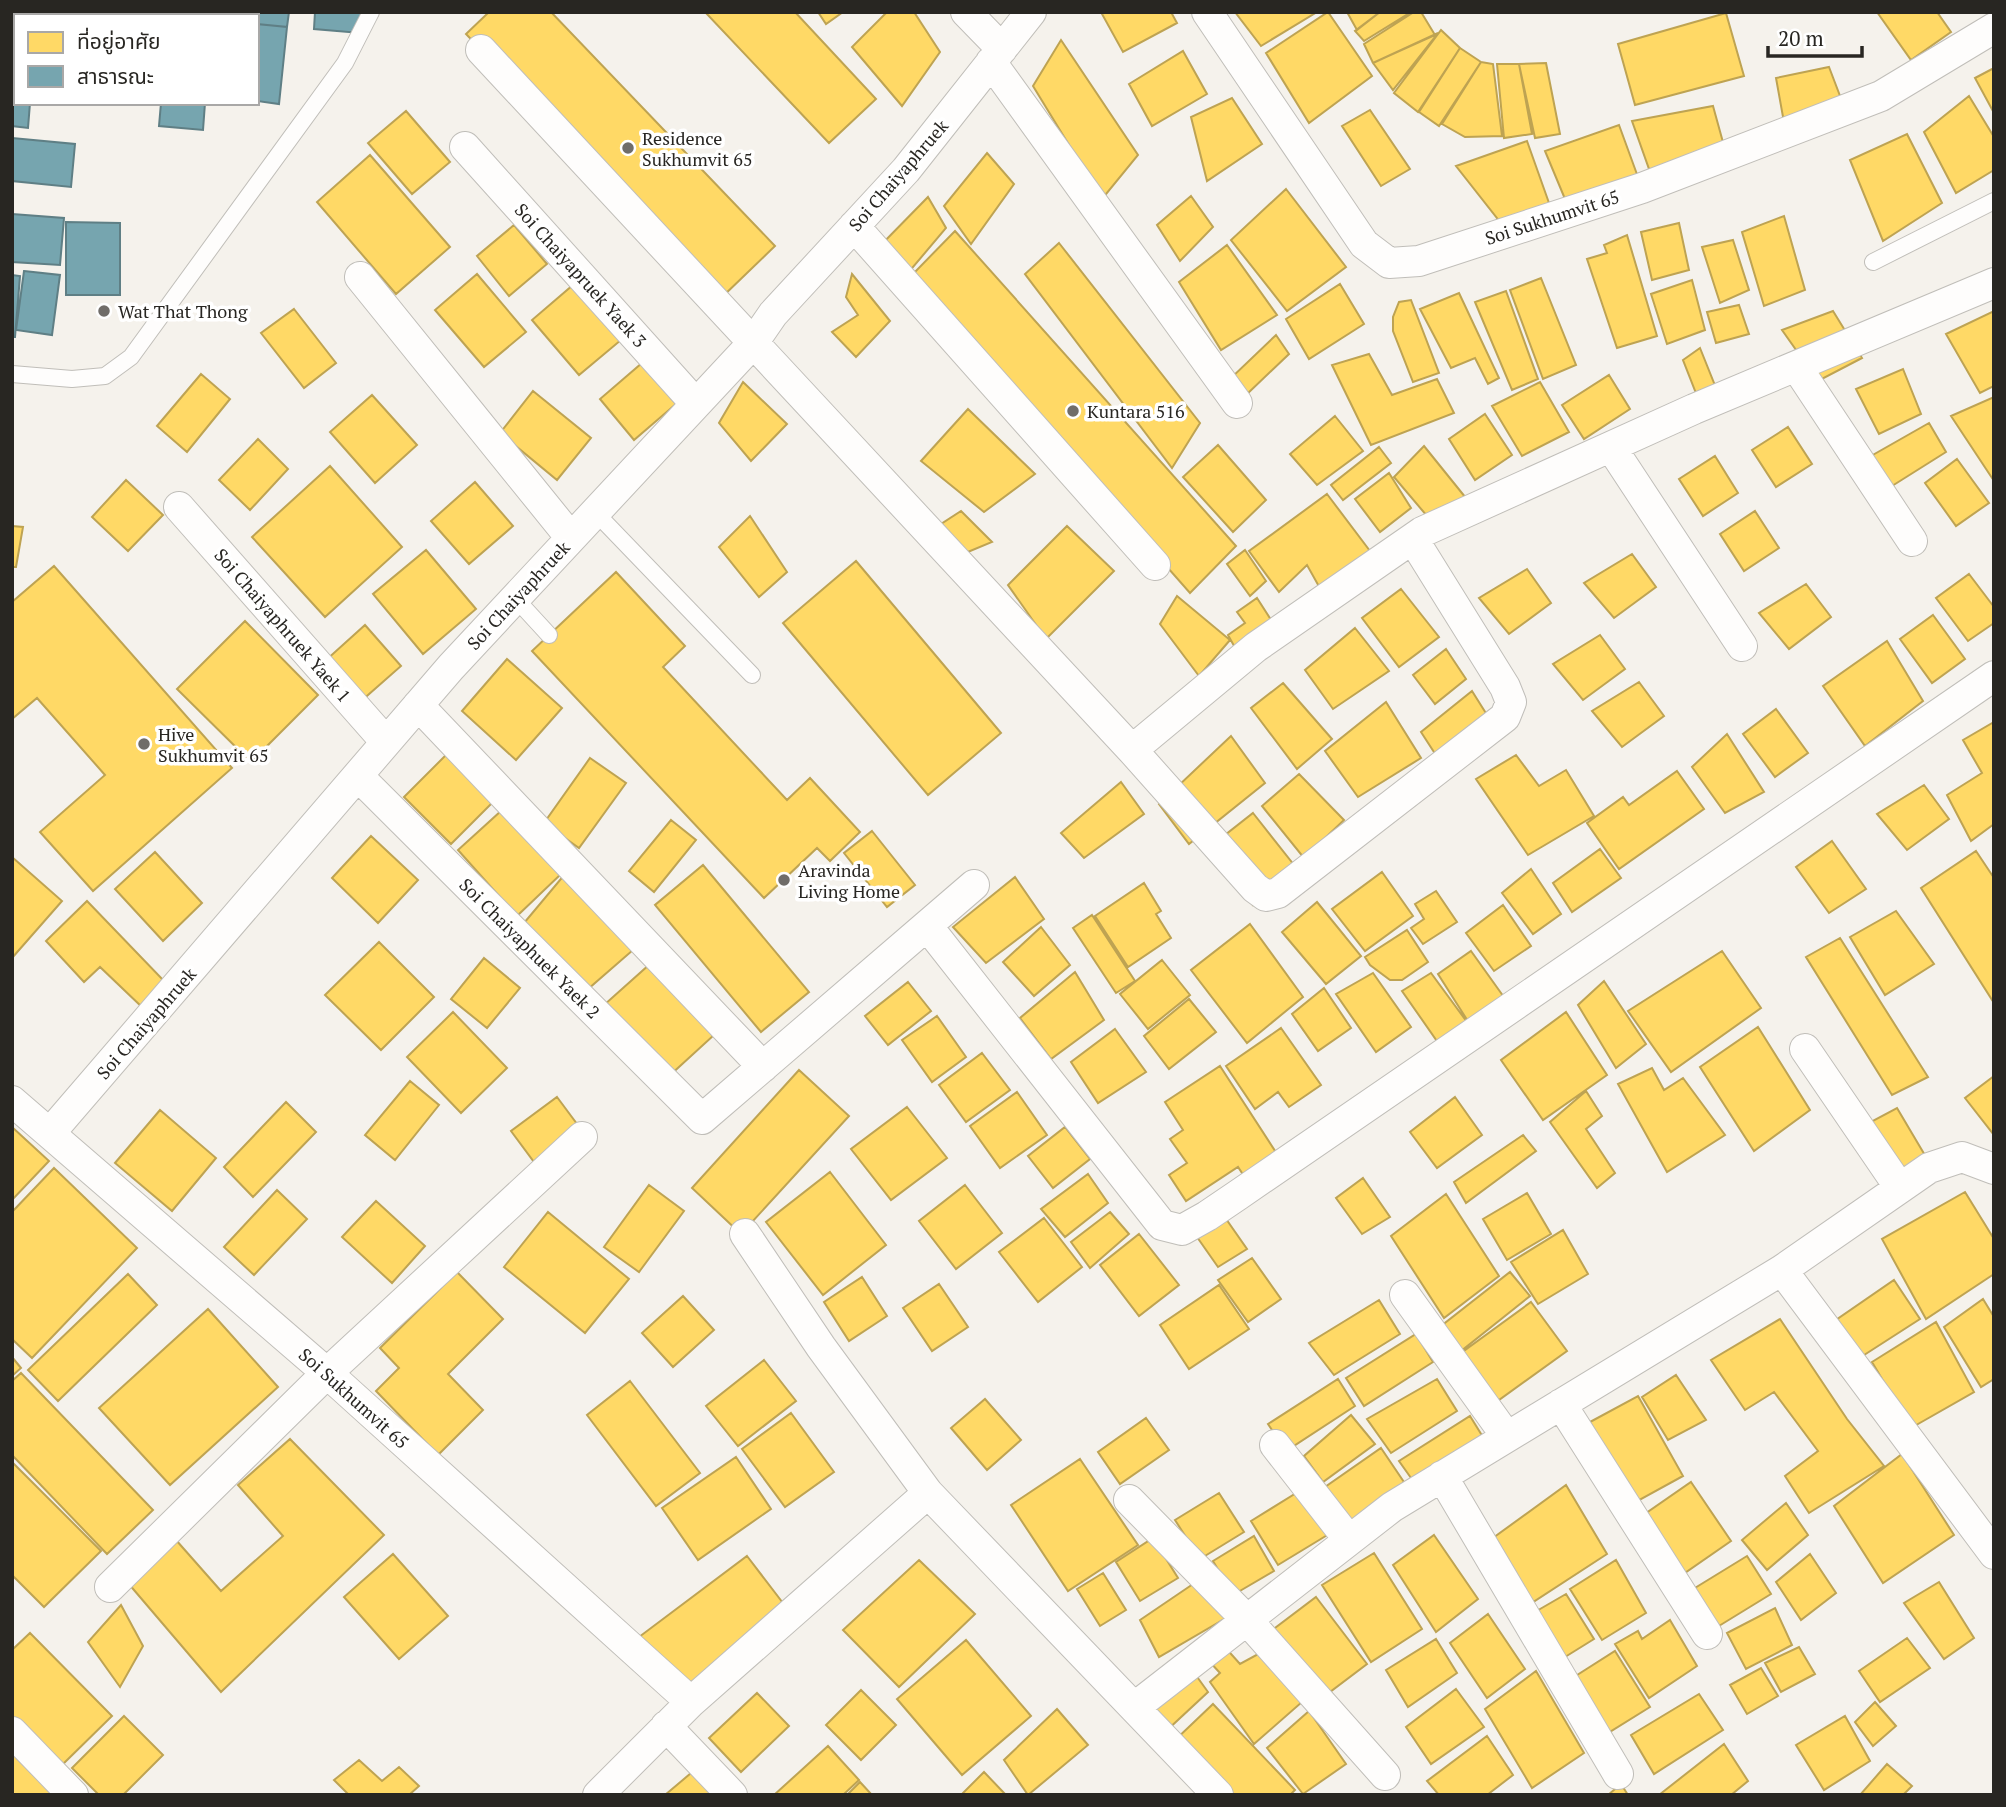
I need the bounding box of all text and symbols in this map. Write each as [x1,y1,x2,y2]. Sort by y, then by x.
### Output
legend [14,14,259,105]
scale bar [1768,14,1862,58]
text: 20 m [1778,24,1824,52]
text: ที่อยู่อาศัย [77,27,161,55]
text: สาธารณะ [77,62,154,90]
street label: Soi Chaiyaphruek [843,114,954,236]
place label: Residence Sukhumvit 65 [642,126,752,171]
marker: Residence Sukhumvit 65 [620,140,636,156]
street label: Soi Sukhumvit 65 [1482,184,1622,250]
street label: Soi Chaiyapruek Yaek 3 [510,198,652,352]
place label: Wat That Thong [118,299,248,323]
marker: Wat That Thong [96,303,112,319]
place label: Kuntara 516 [1087,399,1185,423]
marker: Kuntara 516 [1065,403,1081,419]
street label: Soi Chaiyaphruek [461,535,575,655]
street label: Soi Chaiyaphruek Yaek 1 [209,543,357,707]
place label: Hive Sukhumvit 65 [158,722,268,767]
marker: Hive Sukhumvit 65 [136,736,152,752]
place label: Aravinda Living Home [798,858,900,903]
street label: Soi Chaiyaphuek Yaek 2 [454,872,606,1024]
marker: Aravinda Living Home [776,872,792,888]
street label: Soi Chaiyaphruek [91,962,202,1084]
street label: Soi Sukhumvit 65 [294,1342,414,1454]

